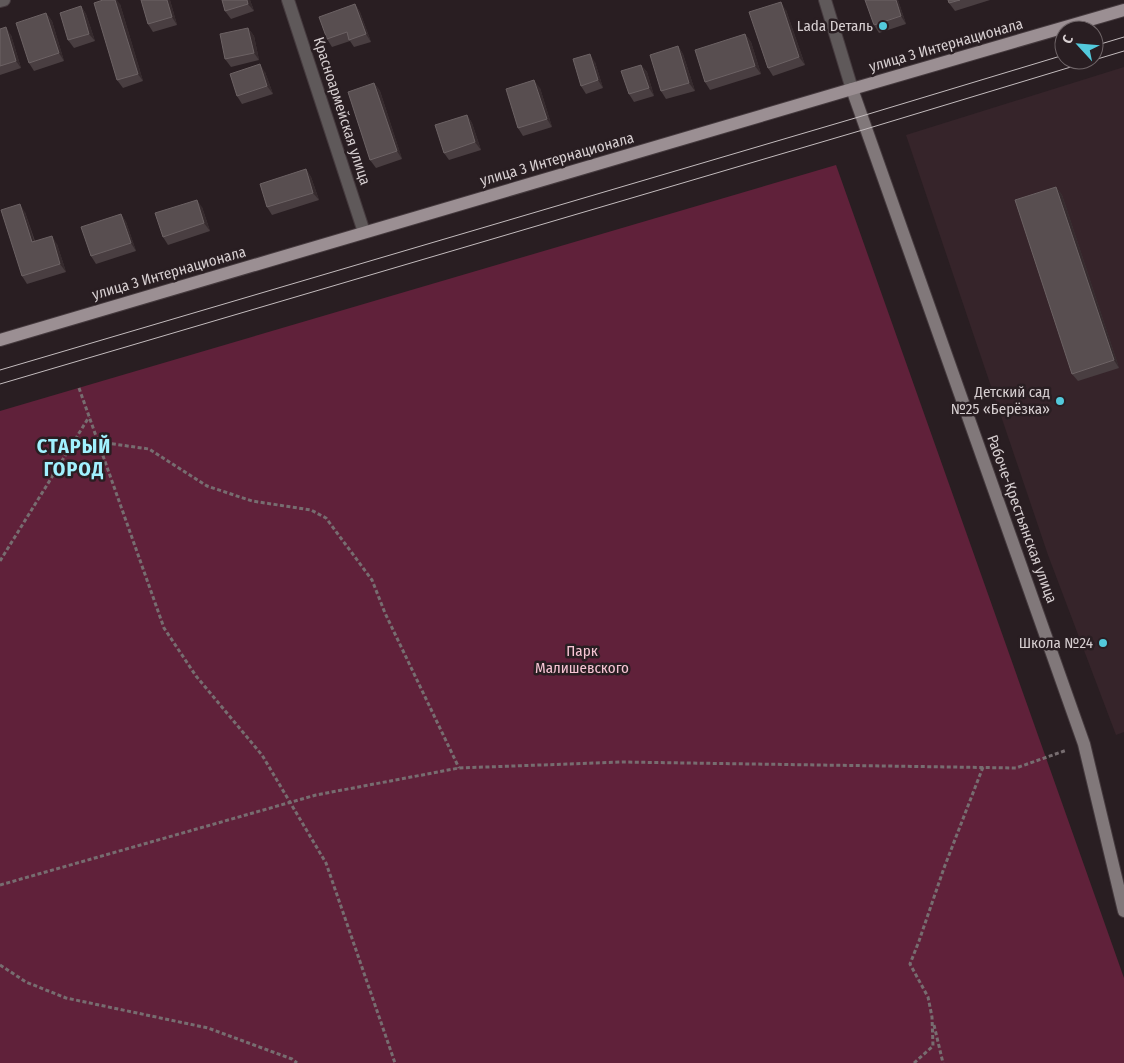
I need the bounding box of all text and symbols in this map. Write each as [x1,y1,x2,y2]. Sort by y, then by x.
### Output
street label: улица 3 Интернационала [867,14,1025,76]
place label: Lada Dеталь [797,17,873,35]
marker: Lada Dеталь [877,20,889,32]
north arrow [1054,20,1104,70]
text: С [1059,32,1077,47]
street label: Красноармейская улица [310,35,374,187]
street label: улица 3 Интернационала [478,128,636,190]
street label: улица 3 Интернационала [90,242,248,304]
place label: Детский сад №25 «Берёзка» [951,383,1050,418]
marker: Детский сад №25 «Берёзка» [1054,395,1066,407]
street label: Рабоче-Крестьянская улица [983,432,1061,606]
district label: СТАРЫЙ ГОРОД [37,434,111,481]
place label: Школа №24 [1019,634,1093,652]
marker: Школа №24 [1097,637,1109,649]
park label: Парк Малишевского [535,642,629,677]

